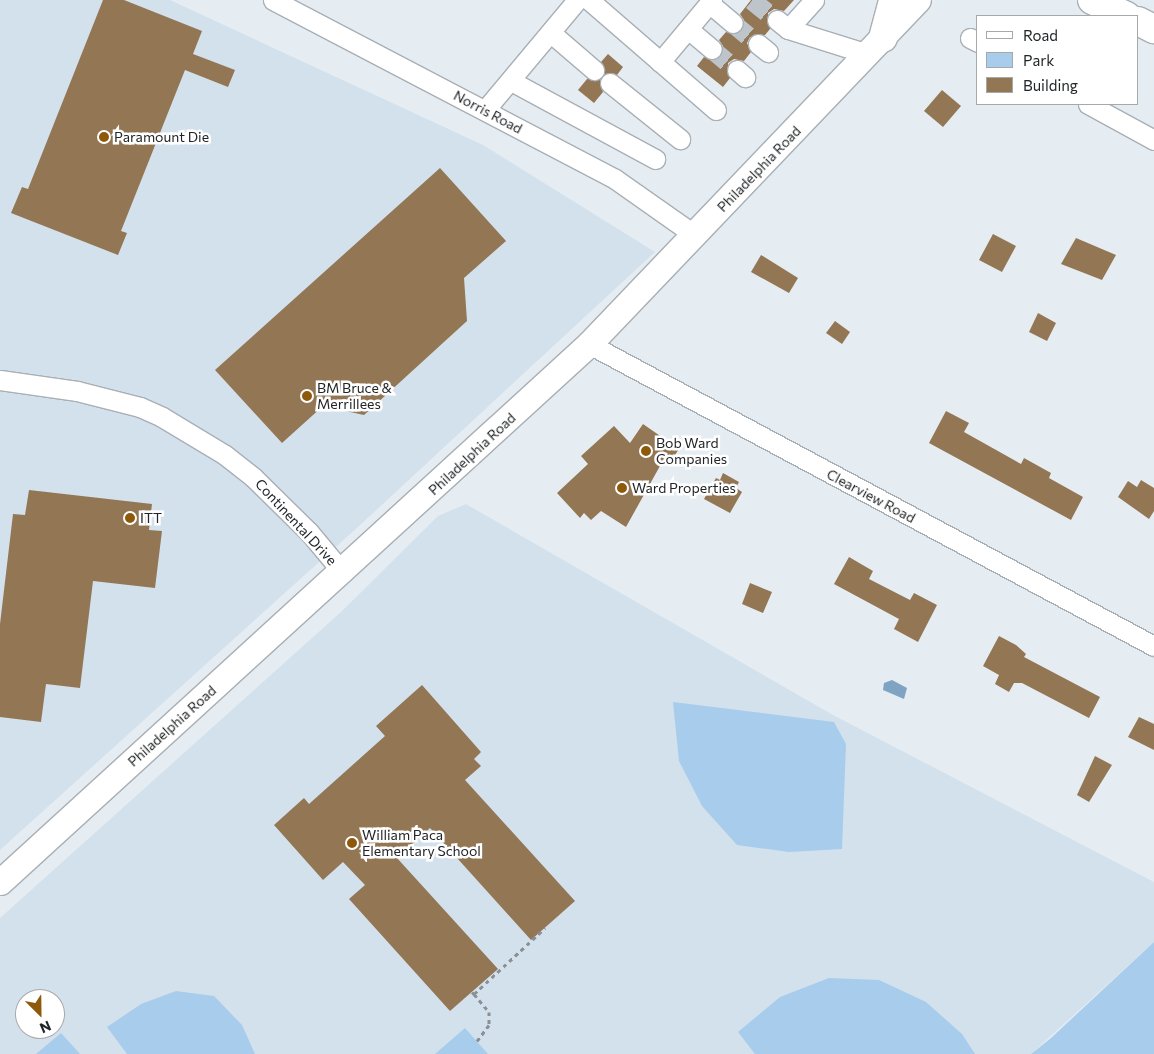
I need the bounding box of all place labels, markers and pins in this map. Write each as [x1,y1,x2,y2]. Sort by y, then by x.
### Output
place label: Paramount Die [114,129,209,145]
marker: Paramount Die [98,131,110,143]
place label: BM Bruce & Merrillees [317,380,392,412]
marker: BM Bruce & Merrillees [301,390,313,402]
place label: Bob Ward Companies [656,435,727,468]
marker: Bob Ward Companies [640,445,652,457]
place label: Ward Properties [632,480,736,496]
marker: Ward Properties [616,482,628,494]
place label: ITT [140,510,162,526]
marker: ITT [124,512,136,524]
place label: William Paca Elementary School [362,827,481,860]
marker: William Paca Elementary School [346,837,358,849]

